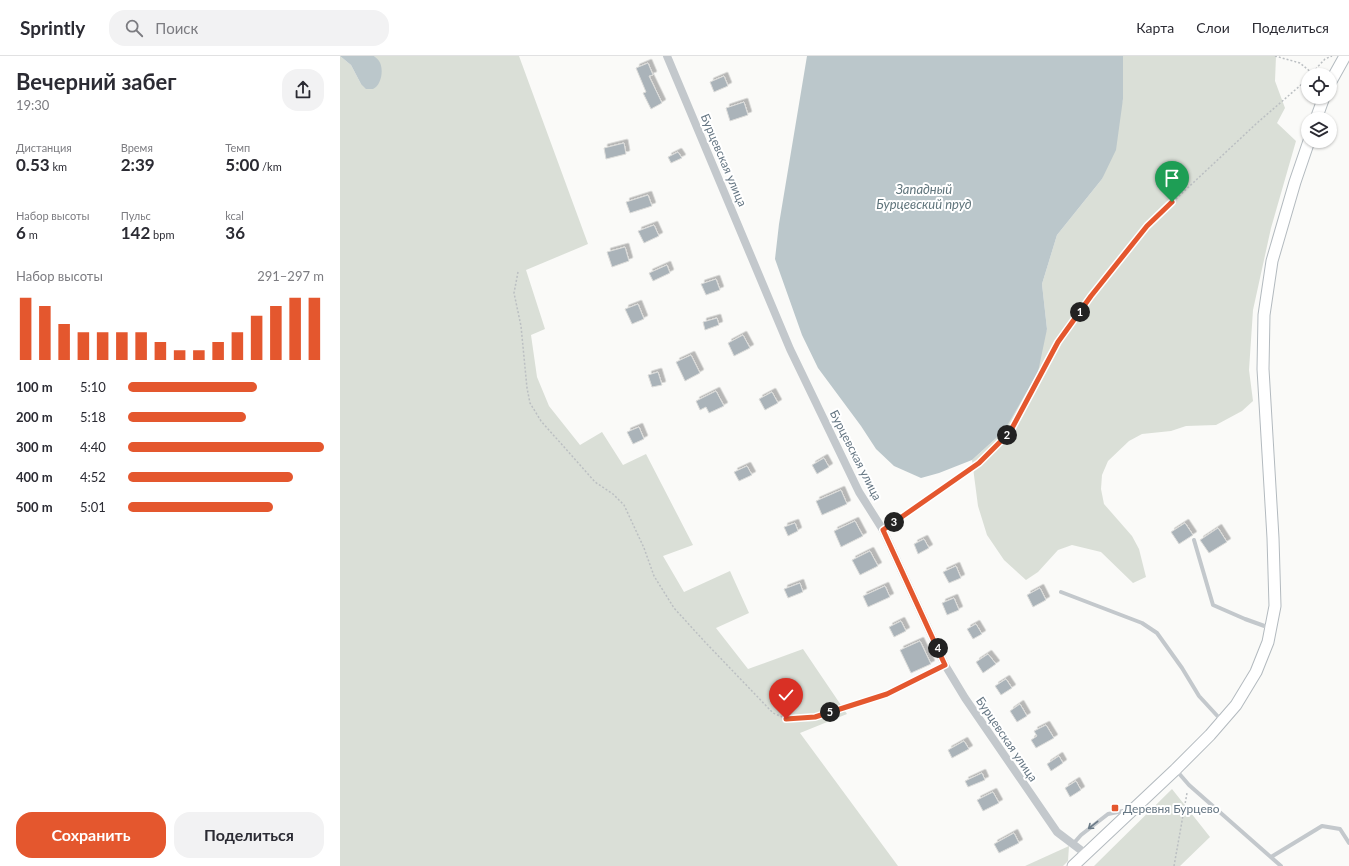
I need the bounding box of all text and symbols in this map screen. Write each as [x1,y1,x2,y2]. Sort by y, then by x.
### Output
search box [109,10,389,46]
text: Sprintly [20,16,85,39]
icon: search [123,17,145,39]
text: Поиск [155,19,198,37]
text: Карта [1136,19,1174,36]
text: Слои [1196,19,1230,36]
text: Поделиться [1252,19,1329,36]
text: Вечерний забег [16,68,177,95]
map controls [1301,68,1337,148]
button: locate [1301,68,1337,104]
button: share [282,69,324,111]
text: 19:30 [16,97,49,113]
street label: Бурцевская улица [698,111,750,209]
button: layers [1301,112,1337,148]
text: Дистанция [16,141,72,154]
text: Время [121,141,153,154]
text: Темп [225,141,250,154]
text: 0.53 [16,154,50,175]
text: 2:39 [121,154,155,175]
text: 5:00 [225,154,259,175]
text: km [50,160,67,173]
text: /km [259,160,282,173]
pin [1155,161,1189,202]
icon: arrive [1161,167,1183,189]
water label: Западный Бурцевский пруд [876,181,972,212]
text: Набор высоты [16,209,89,222]
text: Пульс [121,209,151,222]
text: kcal [225,209,244,222]
text: 6 [16,222,26,243]
text: 142 [121,222,150,243]
text: 36 [225,222,245,243]
text: m [26,228,38,241]
text: bpm [150,228,174,241]
text: Набор высоты [16,268,103,284]
text: 291–297 m [257,268,324,284]
pin: 1 [1070,302,1090,322]
text: 1 [1077,305,1083,318]
text: 100 m [16,379,53,395]
text: 5:10 [80,379,106,395]
street label: Бурцевская улица [827,407,885,503]
text: 200 m [16,409,53,425]
text: 5:18 [80,409,106,425]
pin: 2 [997,425,1017,445]
text: 2 [1004,428,1010,441]
text: 300 m [16,439,53,455]
text: 4:40 [80,439,106,455]
text: 400 m [16,469,53,485]
text: 4:52 [80,469,106,485]
text: 500 m [16,499,53,515]
text: 5:01 [80,499,106,515]
pin: 3 [884,512,904,532]
text: 3 [891,515,897,528]
pin: 4 [928,638,948,658]
text: 4 [935,641,941,654]
pin [769,678,803,719]
icon: check [775,684,797,706]
street label: Бурцевская улица [973,694,1041,784]
pin: 5 [820,702,840,722]
text: 5 [827,705,833,718]
place label: Деревня Бурцево [1123,801,1220,816]
marker: Деревня Бурцево [1110,803,1120,813]
button: Сохранить [16,812,166,858]
button: Поделиться [174,812,324,858]
one-way arrow [1087,821,1098,830]

